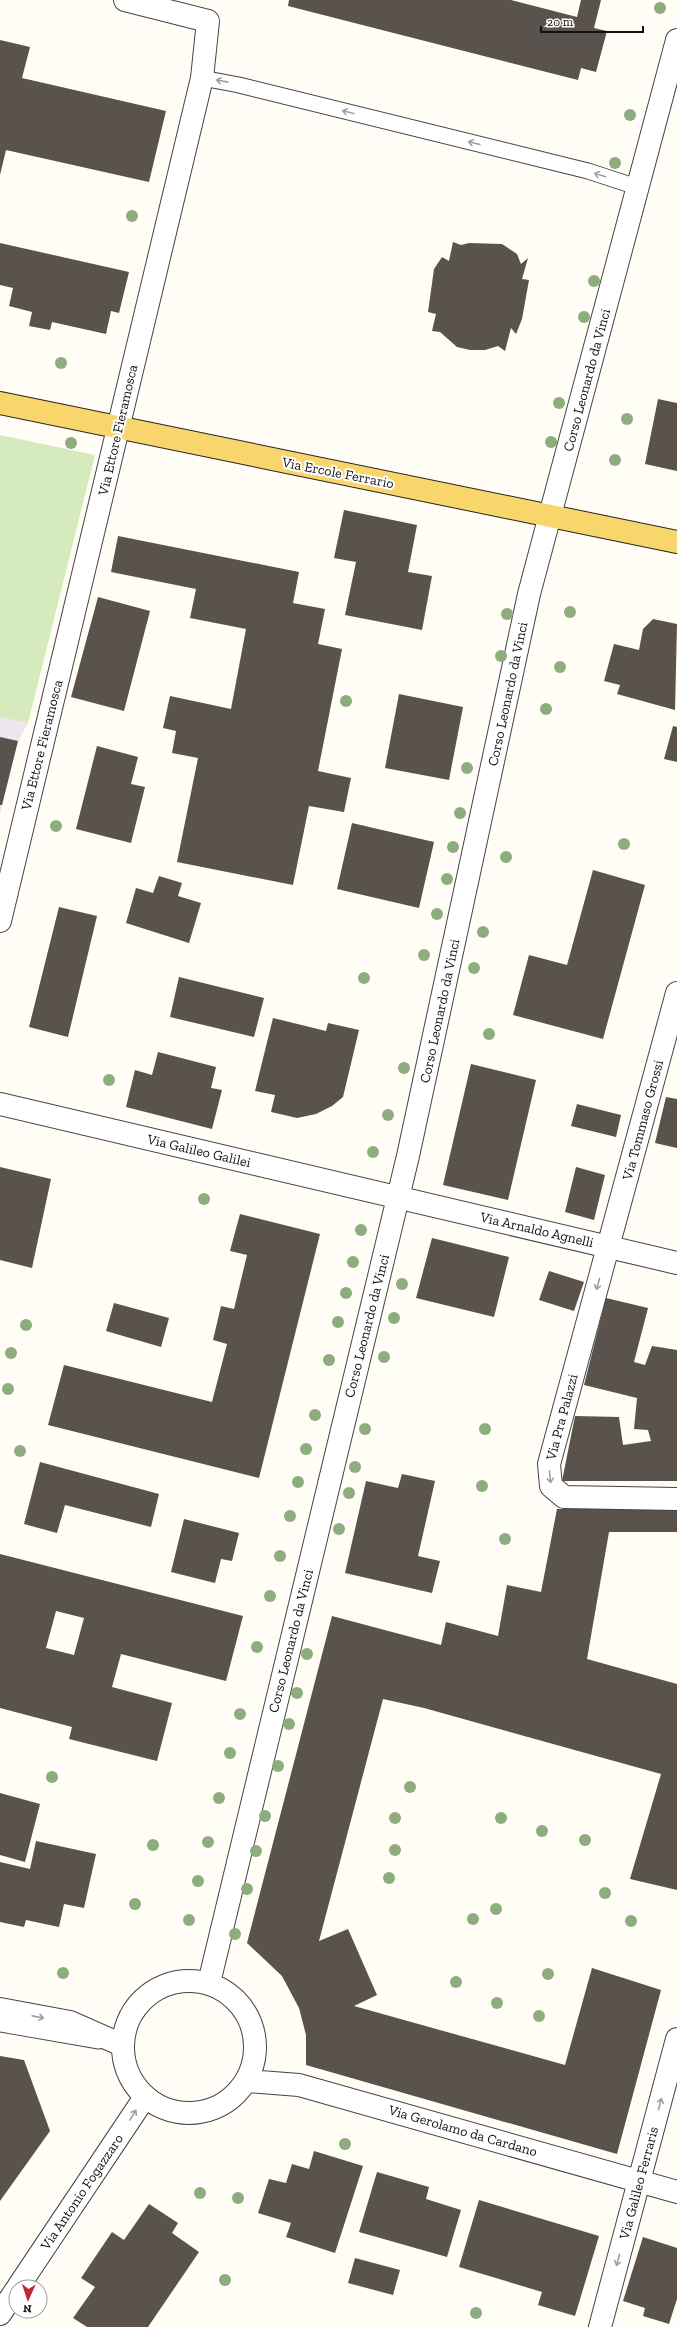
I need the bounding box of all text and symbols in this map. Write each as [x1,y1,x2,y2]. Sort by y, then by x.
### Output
scale bar [541,8,643,34]
text: 20 m [547,15,574,29]
one-way arrow [216,77,229,85]
one-way arrow [342,107,355,115]
one-way arrow [468,138,481,146]
one-way arrow [595,170,607,178]
street label: Corso Leonardo da Vinci [560,307,614,453]
street label: Via Ettore Fieramosca [94,363,141,498]
street label: Via Ercole Ferrario [280,454,395,492]
street label: Corso Leonardo da Vinci [484,620,532,768]
street label: Via Ettore Fieramosca [17,678,66,813]
street label: Corso Leonardo da Vinci [416,937,464,1085]
street label: Via Tommaso Grossi [619,1058,667,1183]
street label: Via Galileo Galilei [145,1131,252,1171]
street label: Via Arnaldo Agnelli [478,1208,595,1251]
street label: Corso Leonardo da Vinci [341,1253,393,1399]
one-way arrow [594,1277,601,1290]
street label: Via Pra Palazzi [542,1372,582,1463]
one-way arrow [547,1471,554,1484]
street label: Corso Leonardo da Vinci [265,1568,317,1714]
one-way arrow [31,2013,44,2021]
one-way arrow [657,2097,664,2110]
street label: Via Gerolamo da Cardano [386,2101,539,2160]
one-way arrow [130,2109,138,2121]
street label: Via Galileo Ferraris [616,2125,662,2242]
street label: Via Antonio Fogazzaro [36,2131,127,2254]
one-way arrow [614,2253,622,2266]
north arrow [8,2279,48,2319]
text: N [22,2302,32,2315]

